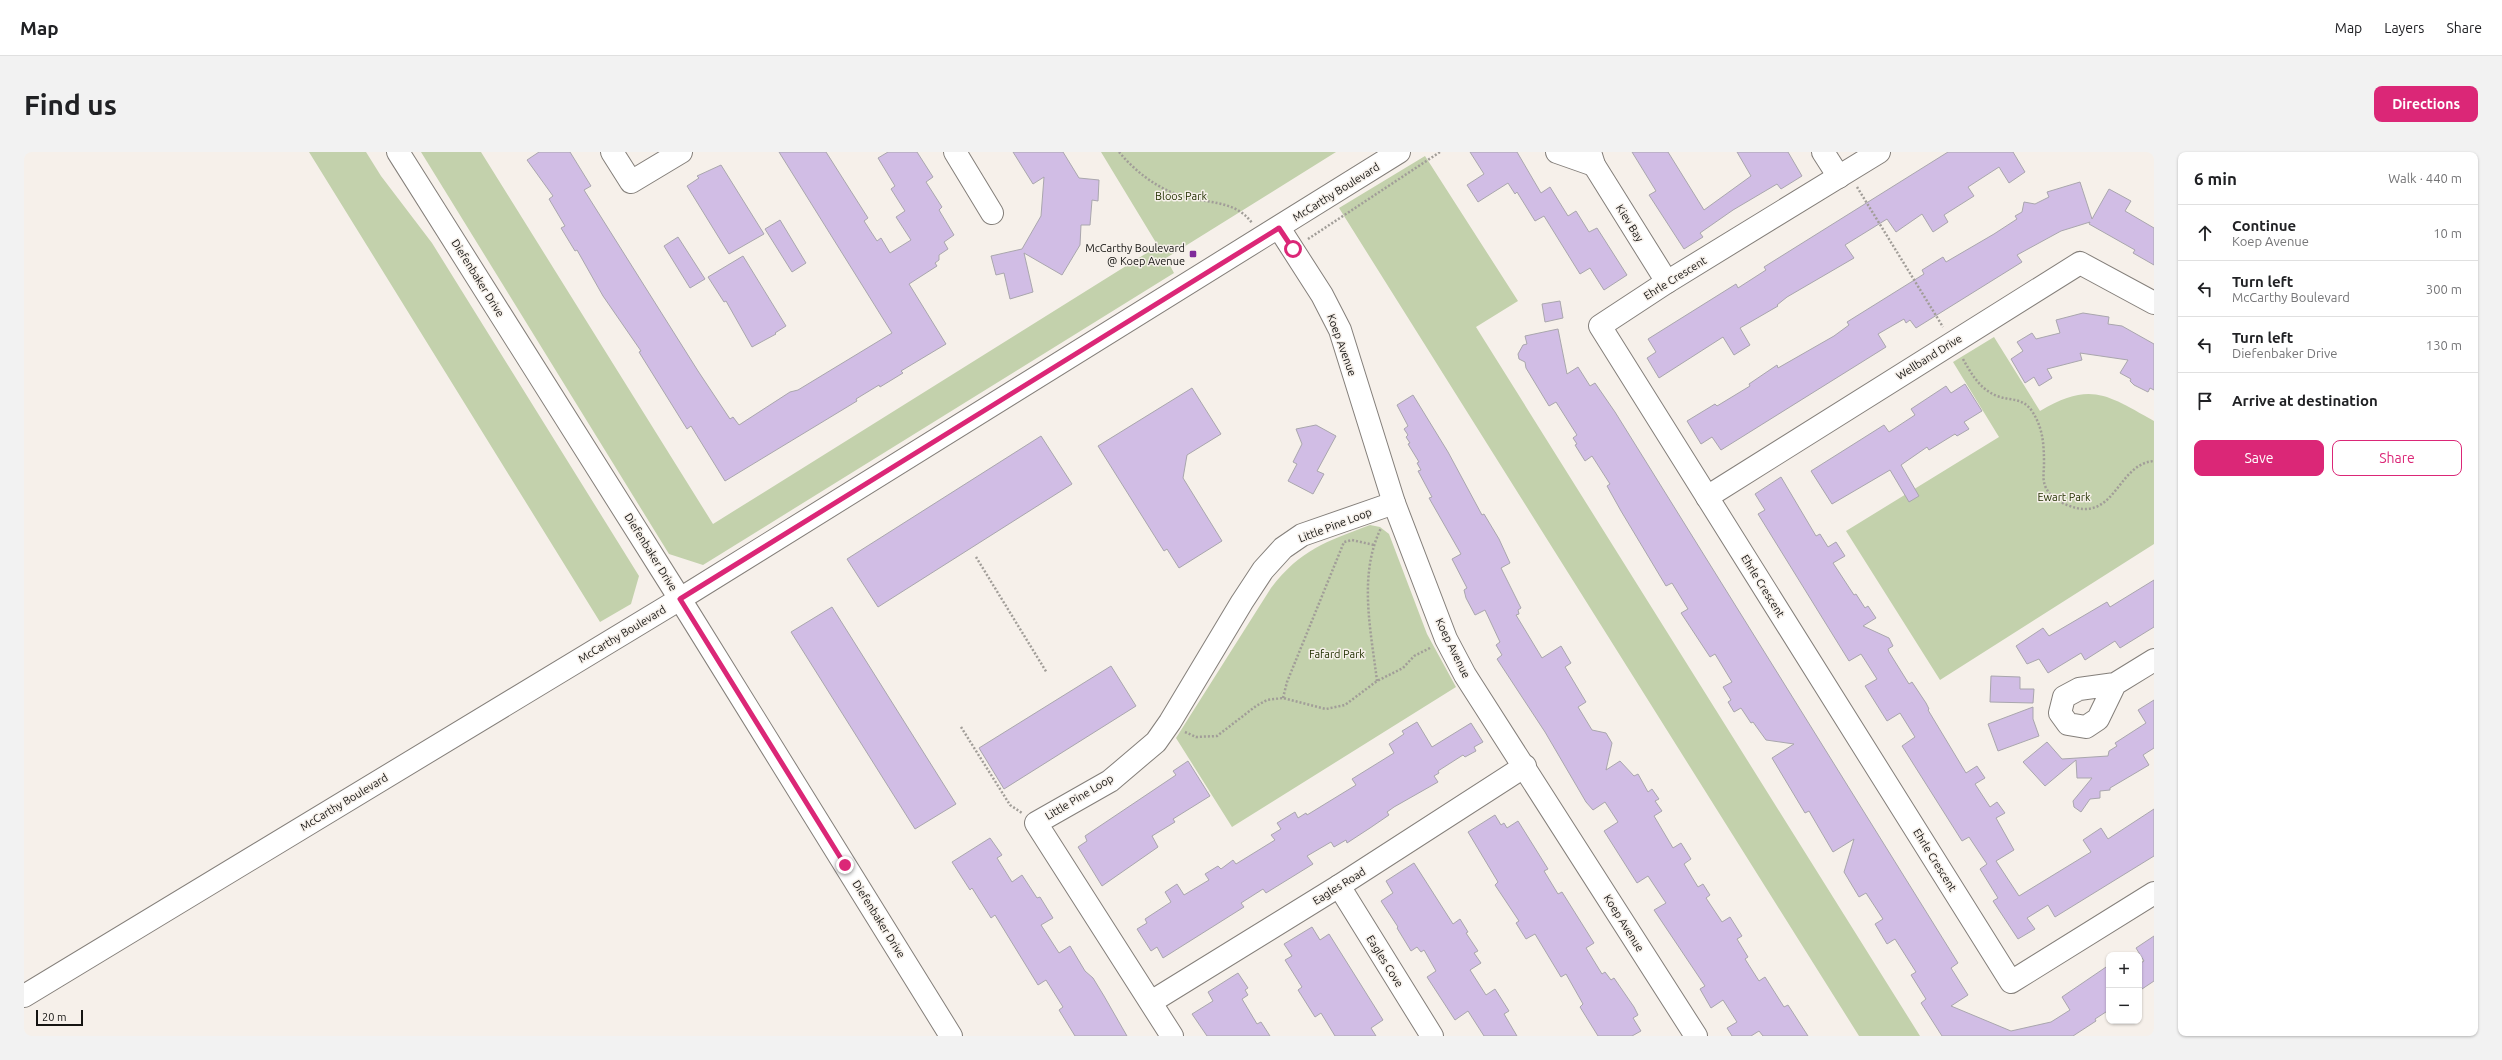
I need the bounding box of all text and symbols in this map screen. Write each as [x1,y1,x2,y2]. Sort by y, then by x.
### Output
text: Map [20,17,59,39]
text: Map [2335,20,2362,36]
text: Layers [2384,20,2424,36]
text: Share [2446,20,2482,36]
button: Directions [2374,86,2478,122]
text: Find us [24,89,117,120]
street label: McCarthy Boulevard [1290,160,1382,224]
text: 6 min [2194,169,2237,188]
text: Walk · 440 m [2388,171,2462,185]
park label: Bloos Park [1155,190,1207,202]
street label: Kiev Bay [1614,202,1646,244]
text: Continue [2232,217,2296,234]
icon: ahead [2194,222,2216,244]
text: 10 m [2433,226,2462,240]
text: Koep Avenue [2232,234,2309,248]
street label: Diefenbaker Drive [449,237,507,319]
route start [1284,240,1302,258]
place label: McCarthy Boulevard @ Koep Avenue [1085,242,1185,267]
marker: McCarthy Boulevard @ Koep Avenue [1188,249,1198,259]
street label: Ehrle Crescent [1641,254,1709,302]
text: Turn left [2232,273,2293,290]
icon: left [2194,278,2216,300]
text: 300 m [2426,282,2462,296]
text: McCarthy Boulevard [2232,290,2350,304]
street label: Koep Avenue [1325,312,1359,378]
text: Turn left [2232,329,2293,346]
street label: Wellband Drive [1894,332,1964,382]
icon: left [2194,334,2216,356]
text: 130 m [2426,338,2462,352]
text: Diefenbaker Drive [2232,346,2338,360]
icon: arrive [2194,390,2216,412]
text: Arrive at destination [2232,392,2378,409]
button: Save [2194,440,2324,476]
button: Share [2332,440,2462,476]
park label: Ewart Park [2037,491,2091,503]
street label: Little Pine Loop [1297,506,1373,544]
street label: Diefenbaker Drive [622,511,680,593]
street label: Ehrle Crescent [1739,552,1787,620]
street label: McCarthy Boulevard [576,603,668,665]
street label: Koep Avenue [1433,616,1473,680]
park label: Fafard Park [1309,648,1365,660]
street label: McCarthy Boulevard [298,771,390,833]
street label: Little Pine Loop [1043,772,1115,822]
street label: Ehrle Crescent [1911,826,1959,894]
route end [836,856,854,874]
street label: Eagles Road [1310,865,1368,907]
street label: Diefenbaker Drive [850,878,908,960]
street label: Koep Avenue [1602,892,1646,954]
street label: Eagles Cove [1364,933,1406,989]
map controls [2106,952,2142,1024]
button: + [2106,952,2142,988]
button: − [2106,988,2142,1024]
scale bar [36,1008,83,1027]
text: 20 m [42,1011,66,1023]

